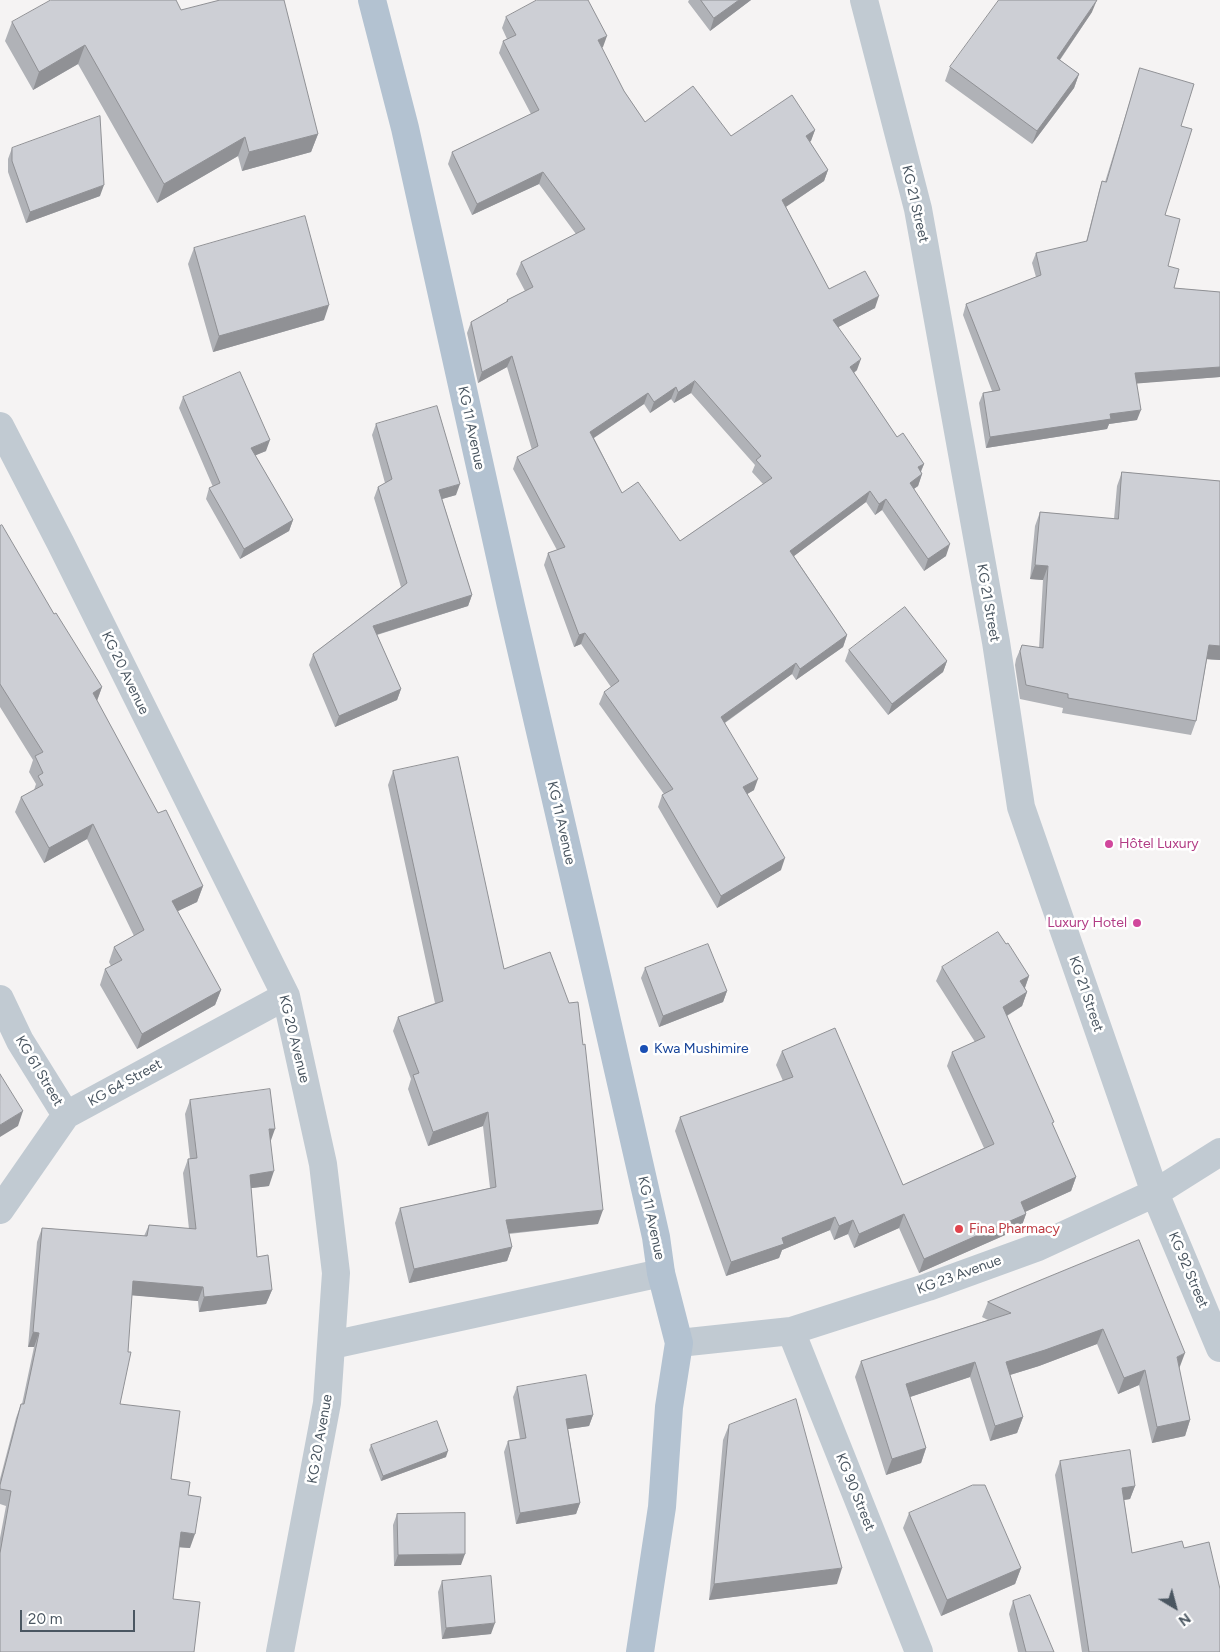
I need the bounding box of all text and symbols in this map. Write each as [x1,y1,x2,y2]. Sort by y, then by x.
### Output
street label: KG 21 Street [898,164,932,244]
street label: KG 11 Avenue [454,385,488,471]
street label: KG 21 Street [973,563,1003,643]
street label: KG 20 Avenue [98,629,152,717]
street label: KG 11 Avenue [543,780,579,866]
place label: Hôtel Luxury [1119,836,1199,852]
marker: Hôtel Luxury [1103,838,1115,850]
place label: Luxury Hotel [1047,915,1127,931]
marker: Luxury Hotel [1131,917,1143,929]
street label: KG 21 Street [1065,954,1107,1034]
street label: KG 20 Avenue [275,993,313,1085]
street label: KG 61 Street [11,1033,67,1109]
place label: Kwa Mushimire [654,1041,749,1057]
marker: Kwa Mushimire [638,1043,650,1055]
street label: KG 64 Street [85,1056,165,1110]
street label: KG 11 Avenue [634,1175,668,1261]
place label: Fina Pharmacy [969,1221,1060,1237]
marker: Fina Pharmacy [953,1223,965,1235]
street label: KG 92 Street [1164,1229,1212,1311]
street label: KG 23 Avenue [914,1252,1004,1298]
street label: KG 20 Avenue [304,1393,336,1485]
street label: KG 90 Street [832,1451,878,1533]
north arrow [1150,1582,1200,1632]
scale bar [22,1600,138,1632]
text: N [1175,1609,1194,1629]
text: 20 m [28,1610,62,1628]

